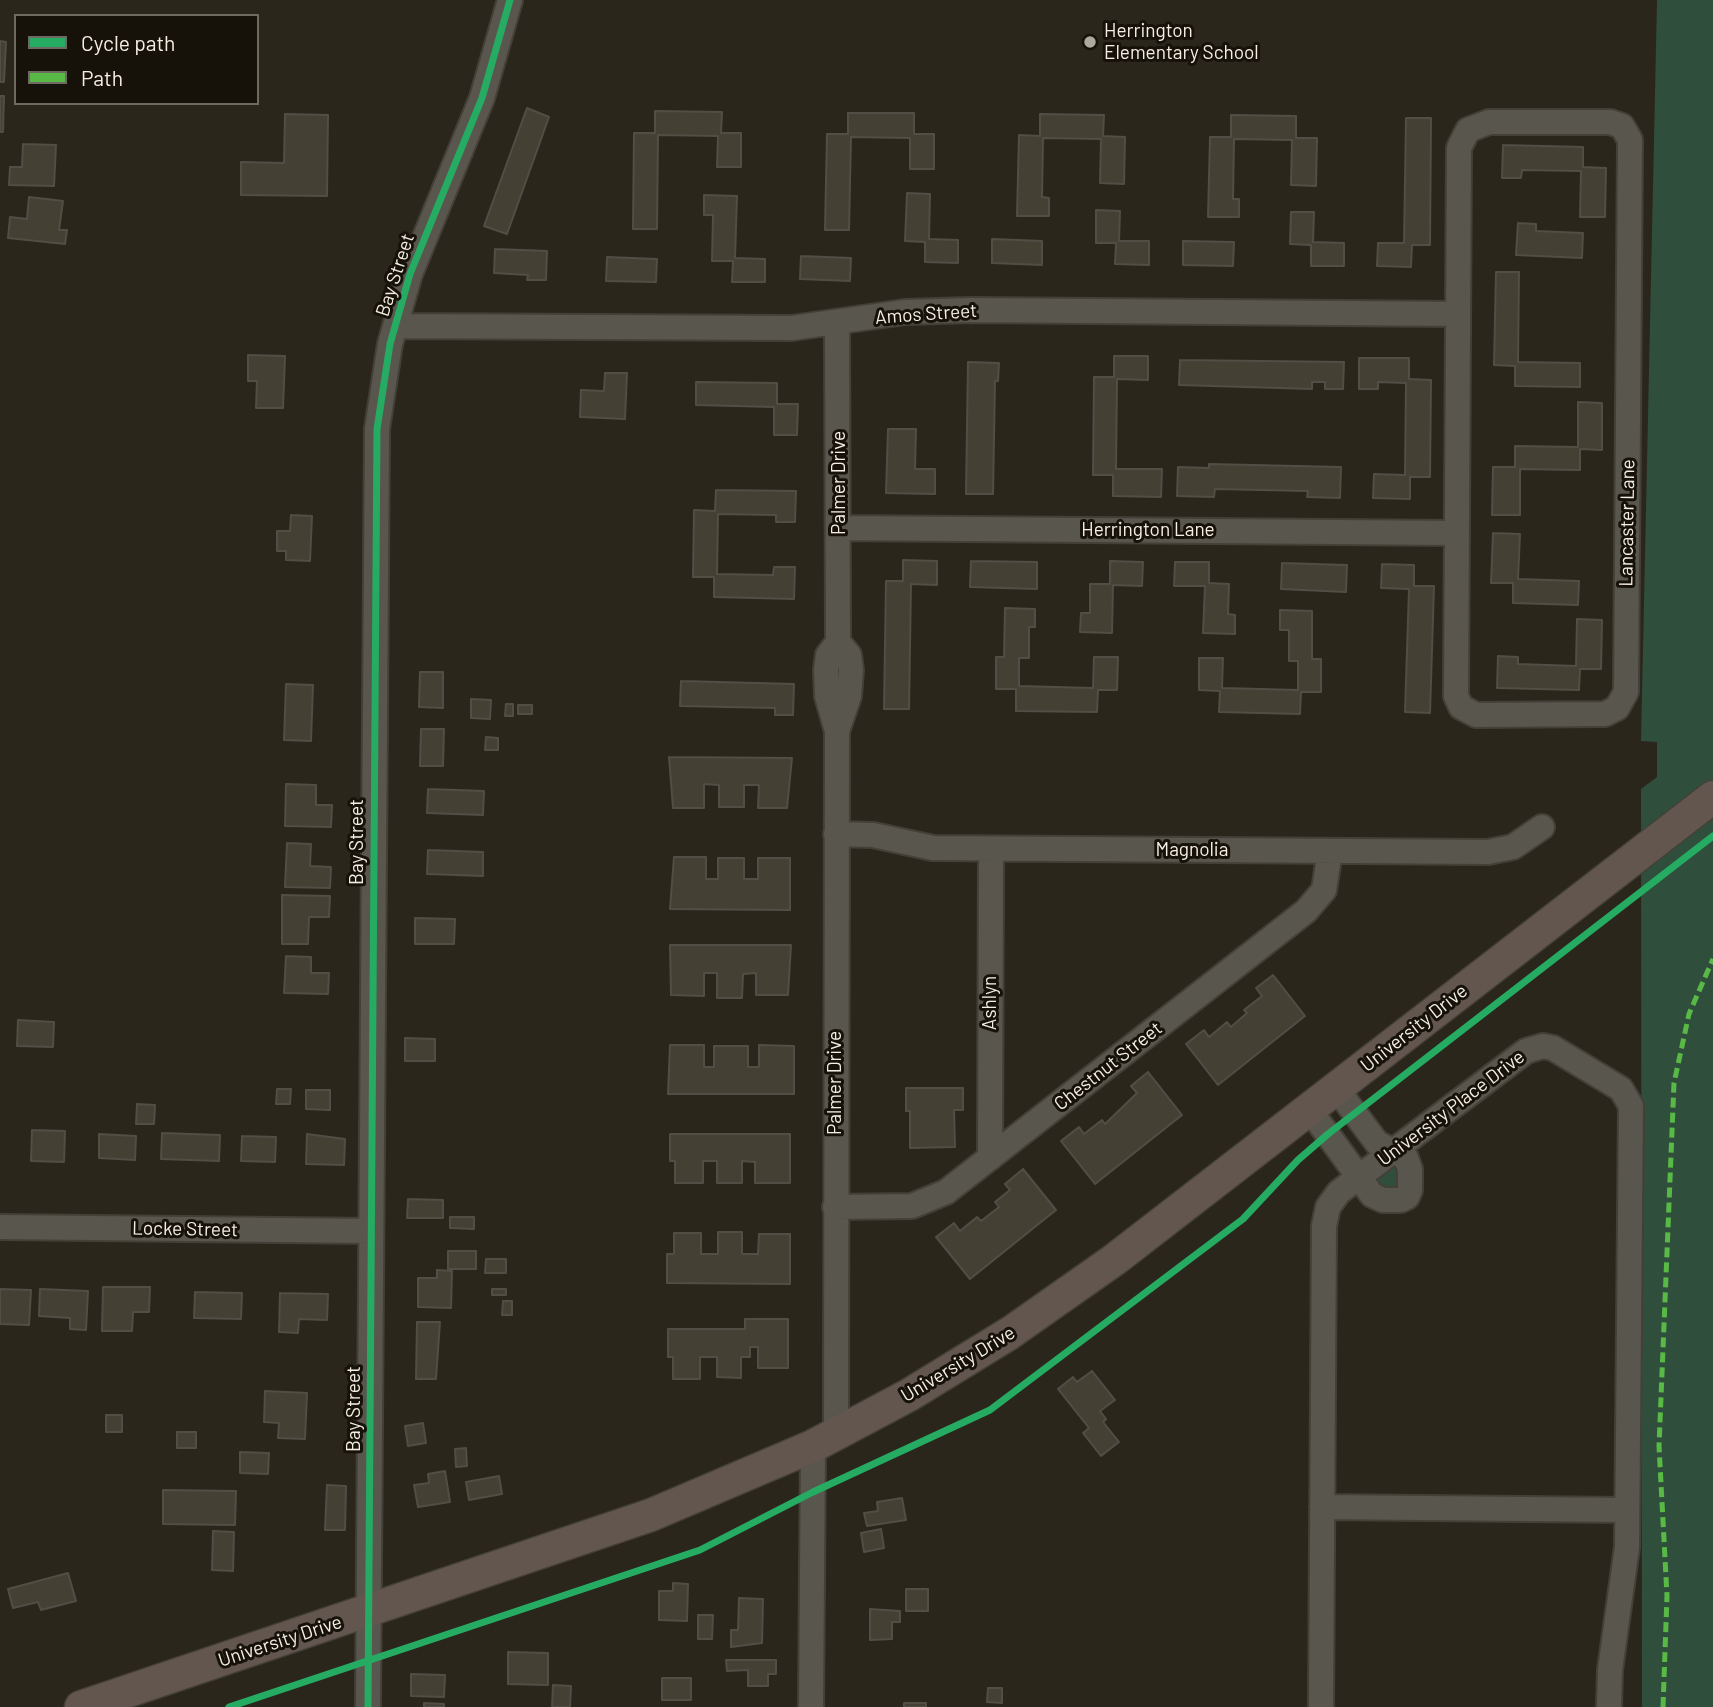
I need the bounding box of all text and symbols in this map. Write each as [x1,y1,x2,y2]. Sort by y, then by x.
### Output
legend [14,14,259,105]
place label: Herrington Elementary School [1104,20,1259,64]
text: Cycle path [81,30,175,55]
marker: Herrington Elementary School [1082,34,1098,50]
text: Path [81,65,123,90]
street label: Bay Street [371,231,419,319]
street label: Amos Street [874,299,978,329]
street label: Palmer Drive [828,431,850,535]
street label: Lancaster Lane [1614,459,1640,587]
street label: Herrington Lane [1081,519,1215,541]
street label: Bay Street [346,799,368,885]
street label: Magnolia [1156,839,1228,861]
street label: Ashlyn [979,976,1001,1030]
street label: University Drive [1356,979,1472,1077]
street label: Chestnut Street [1050,1017,1166,1115]
street label: Palmer Drive [824,1031,846,1135]
street label: University Place Drive [1373,1045,1529,1171]
street label: Locke Street [132,1217,238,1241]
street label: University Drive [897,1321,1019,1407]
street label: Bay Street [343,1366,365,1452]
street label: University Drive [215,1610,345,1672]

